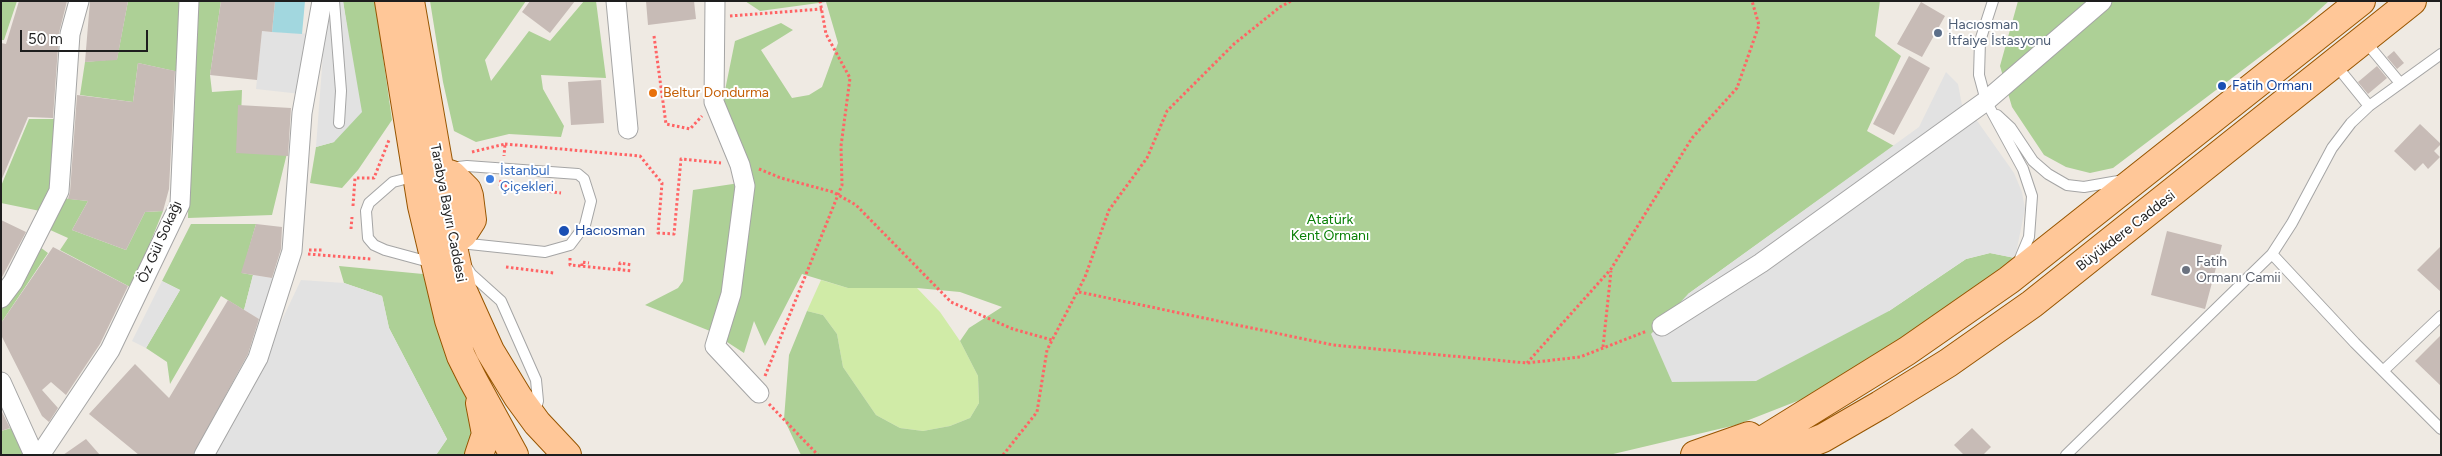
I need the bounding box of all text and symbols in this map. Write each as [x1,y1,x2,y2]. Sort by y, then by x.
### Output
place label: Hacıosman İtfaiye İstasyonu [1948,17,2051,49]
scale bar [22,20,150,52]
marker: Hacıosman İtfaiye İstasyonu [1932,27,1944,39]
text: 50 m [28,30,63,48]
place label: Fatih Ormanı [2232,78,2312,94]
marker: Fatih Ormanı [2216,80,2228,92]
place label: Beltur Dondurma [663,85,769,101]
marker: Beltur Dondurma [647,87,659,99]
street label: Tarabya Bayırı Caddesi [426,142,470,284]
place label: İstanbul Çiçekleri [500,163,554,196]
marker: İstanbul Çiçekleri [484,173,496,185]
street label: Büyükdere Caddesi [2073,187,2179,275]
street label: Öz Gül Sokağı [134,198,186,286]
park label: Atatürk Kent Ormanı [1291,212,1369,244]
place label: Hacıosman [575,223,645,239]
marker: Hacıosman [557,224,571,238]
place label: Fatih Ormanı Camii [2196,254,2281,286]
marker: Fatih Ormanı Camii [2180,264,2192,276]

